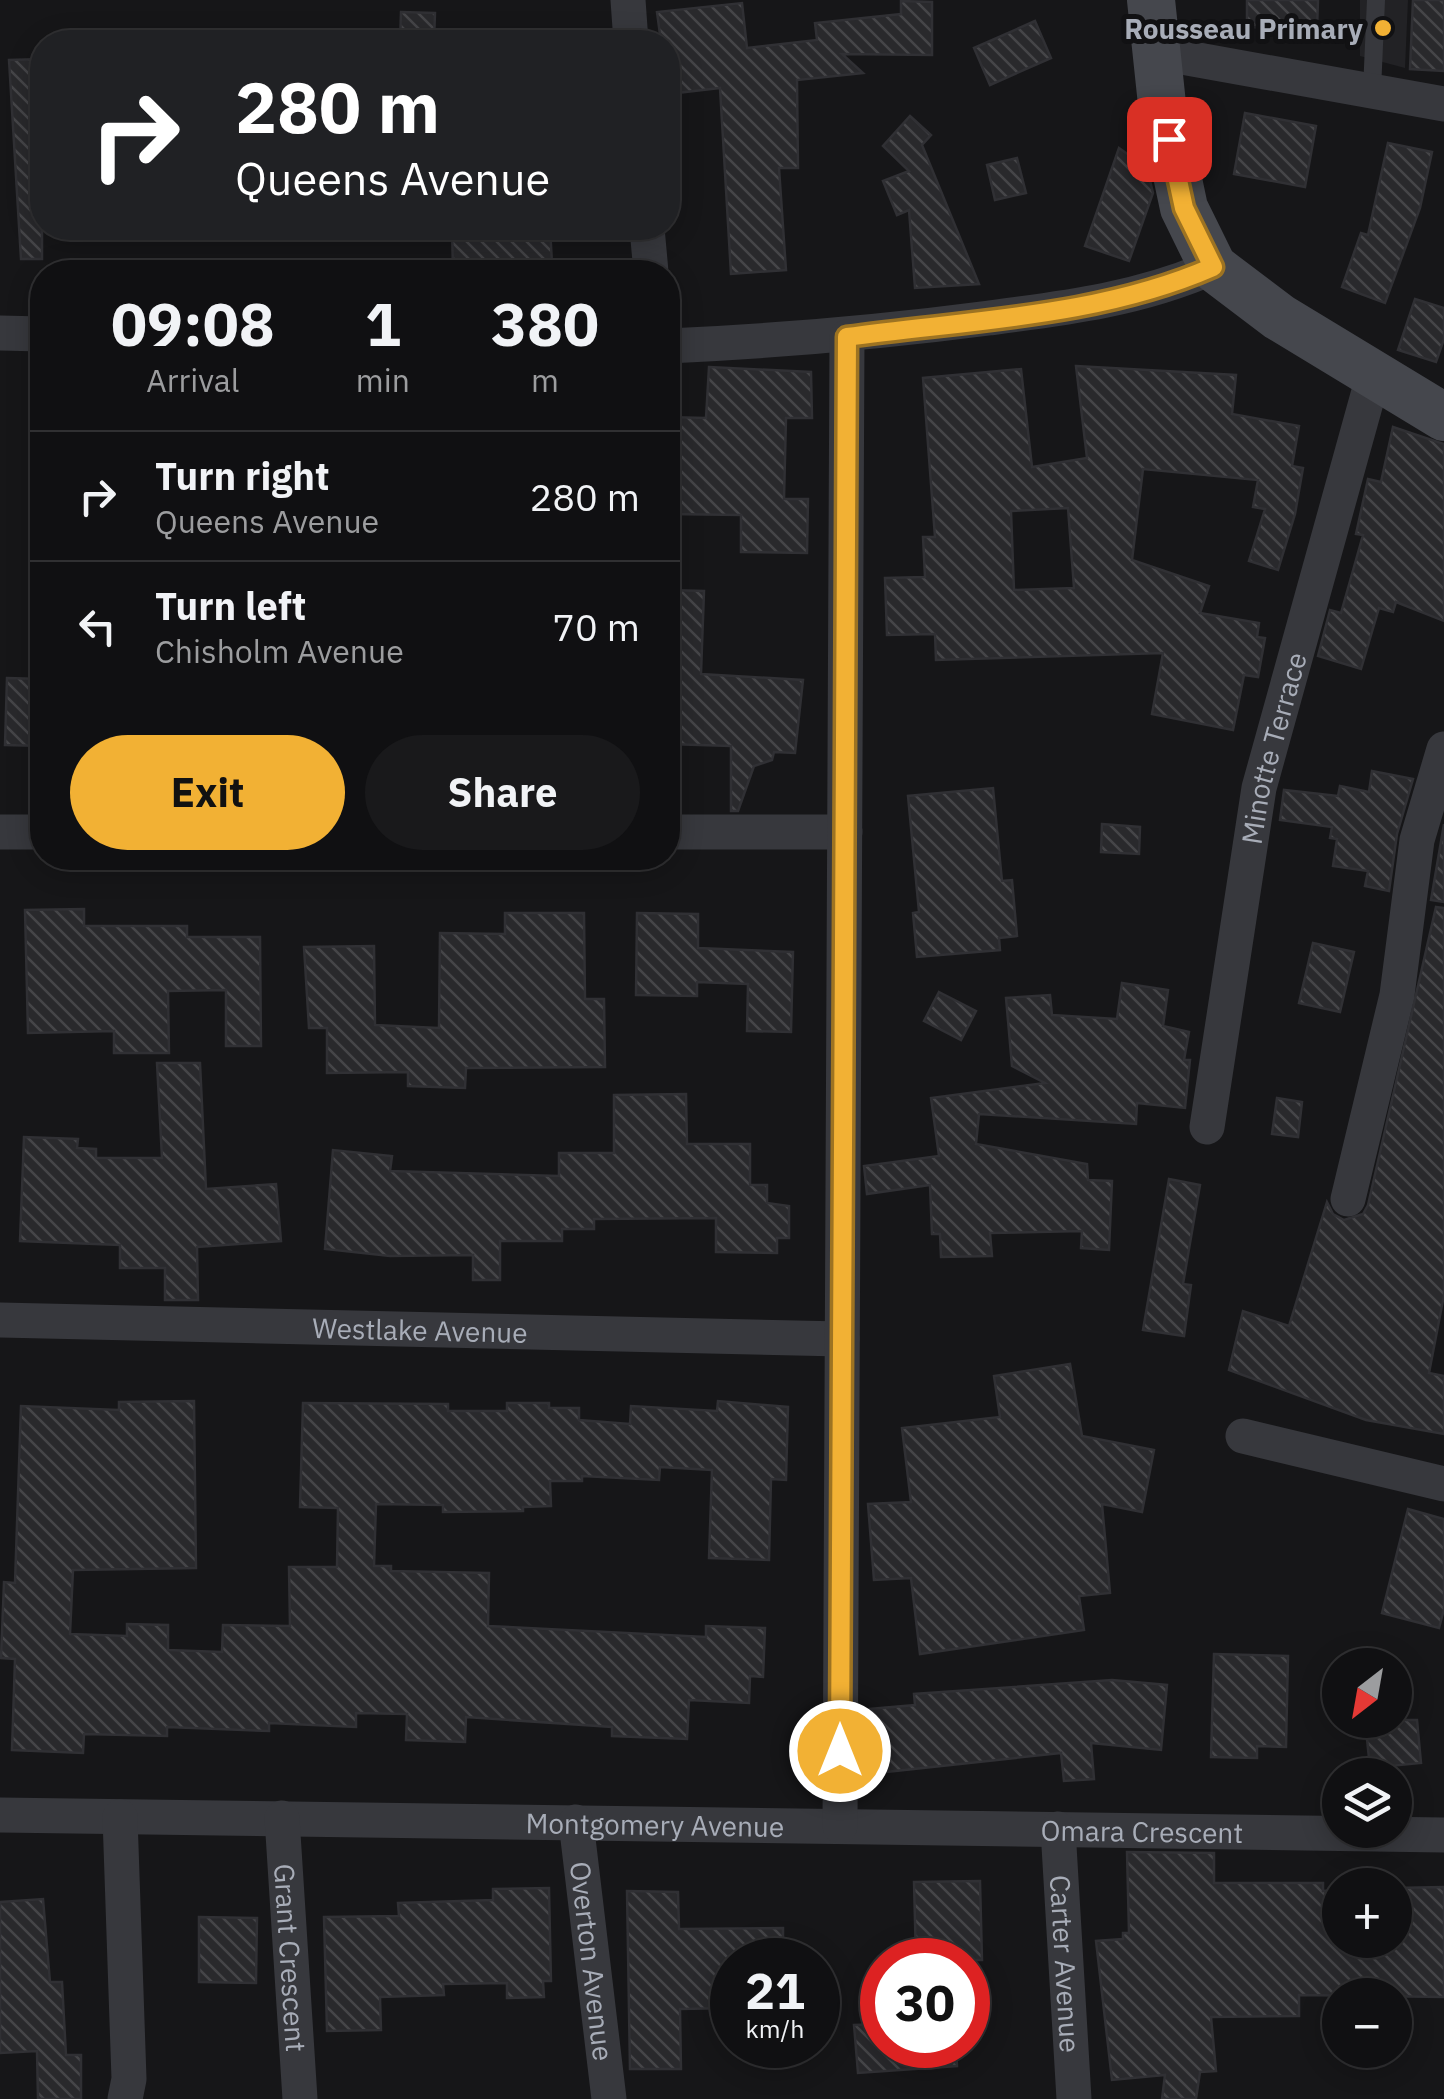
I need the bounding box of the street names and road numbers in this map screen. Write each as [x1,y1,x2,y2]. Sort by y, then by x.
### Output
street label: Minotte Terrace [1232,648,1314,847]
street label: Westlake Avenue [312,1309,528,1350]
street label: Montgomery Avenue [525,1804,785,1844]
street label: Omara Crescent [1040,1811,1243,1851]
street label: Overton Avenue [562,1859,623,2063]
street label: Grant Crescent [266,1862,315,2053]
street label: Carter Avenue [1042,1874,1090,2054]

